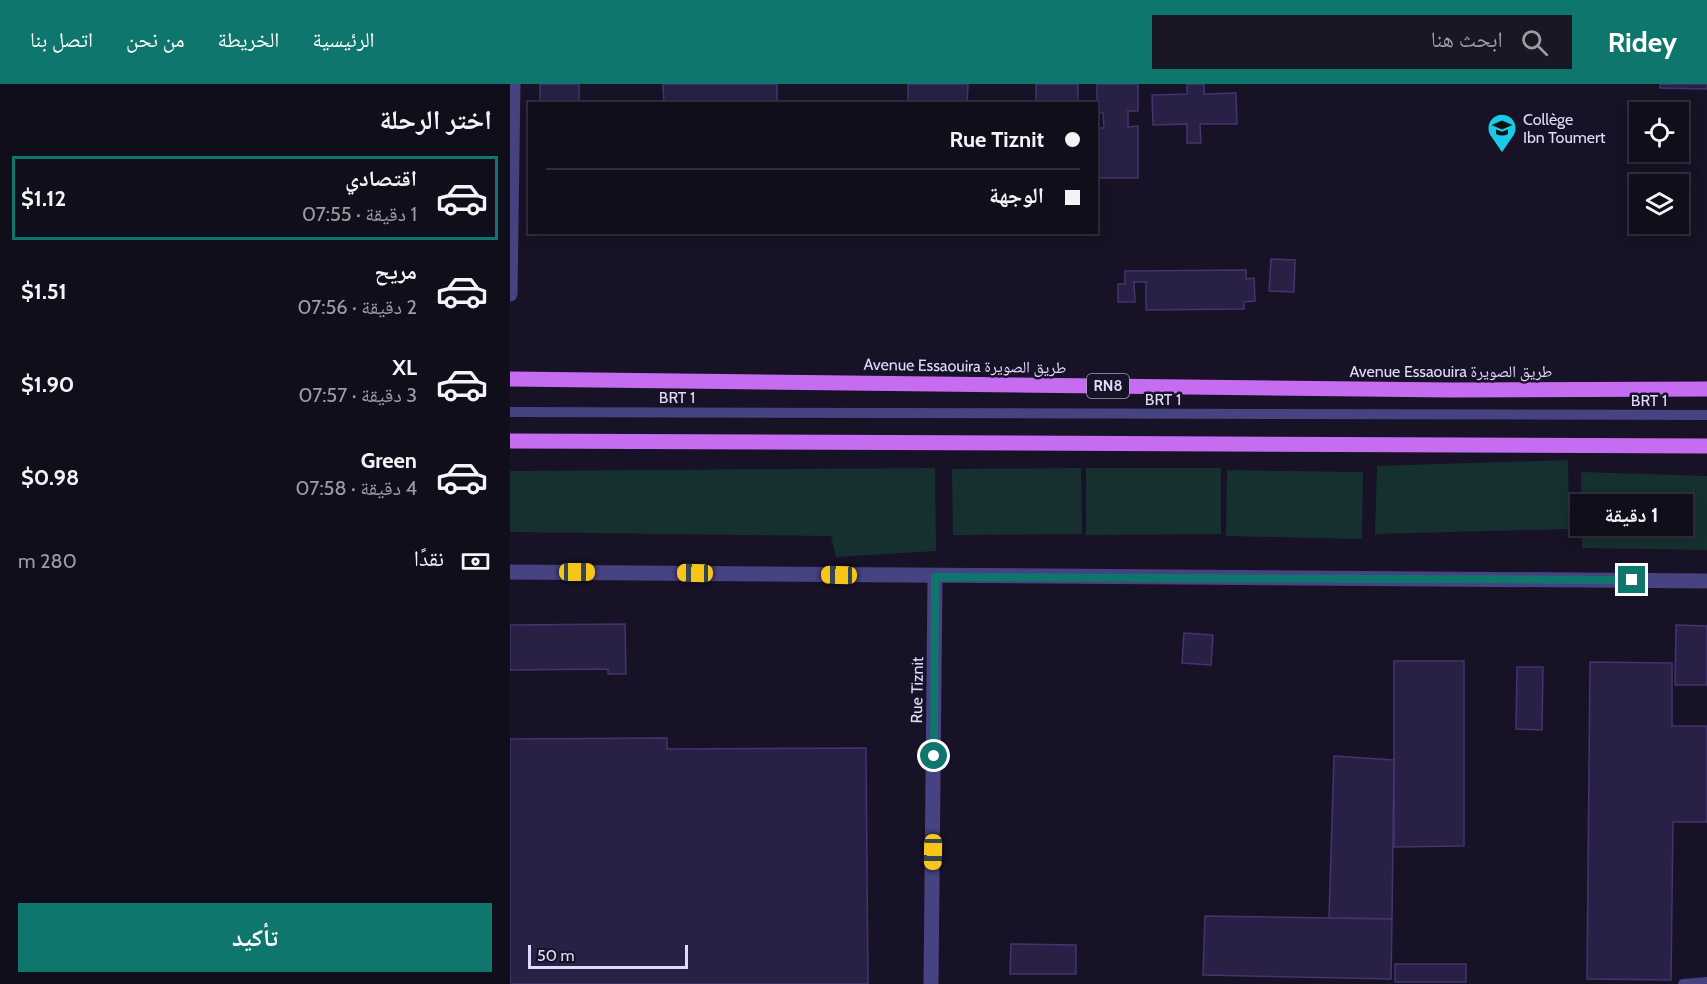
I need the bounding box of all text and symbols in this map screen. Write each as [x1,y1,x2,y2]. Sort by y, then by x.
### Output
search box [1152,15,1572,69]
text: Ridey [1608,25,1677,59]
text: ابحث هنا [1431,26,1503,53]
icon: search [1518,26,1551,59]
text: اتصل بنا [30,27,93,52]
text: من نحن [126,27,185,52]
text: الخريطة [218,27,279,52]
text: الرئيسية [312,27,375,52]
map controls [1629,102,1689,234]
button: locate [1629,102,1689,162]
text: اختر الرحلة [379,103,492,136]
place label: Collège Ibn Toumert [1523,110,1606,147]
school or university icon: Collège Ibn Toumert [1486,112,1518,154]
text: Rue Tiznit [949,126,1044,153]
text: اقتصادي [345,165,417,192]
icon: car [435,171,489,225]
button: layers [1629,174,1689,234]
text: الوجهة [989,182,1044,209]
text: $1.12 [21,185,66,212]
text: 1 دقيقة · 07:55 [302,202,417,226]
text: مريح [374,258,417,285]
icon: car [435,264,489,318]
text: $1.51 [21,278,67,305]
text: 2 دقيقة · 07:56 [297,295,417,319]
text: XL [392,354,417,381]
street label: Avenue Essaouira طريق الصويرة [863,355,1067,378]
icon: car [435,357,489,411]
street label: Avenue Essaouira طريق الصويرة [1350,362,1552,382]
text: $1.90 [21,371,74,398]
road number: RN8 [1087,374,1129,398]
text: 3 دقيقة · 07:57 [298,383,417,407]
street label: BRT 1 [659,388,695,407]
street label: BRT 1 [1145,390,1181,409]
street label: BRT 1 [1631,391,1667,410]
text: Green [361,447,417,474]
icon: car [435,450,489,504]
text: $0.98 [21,464,79,491]
text: 4 دقيقة · 07:58 [296,476,417,500]
callout: 1 دقيقة [1570,493,1694,535]
text: 1 دقيقة [1605,503,1658,527]
text: نقدًا [414,545,444,572]
icon: cash [459,545,492,578]
text: 280 m [18,549,77,573]
car [559,563,595,581]
car [677,564,713,582]
car [821,566,857,584]
route end [1618,566,1645,593]
street label: Rue Tiznit [907,656,927,723]
route start [920,742,947,769]
car [924,834,942,870]
button: تأكيد [18,903,492,972]
scale bar [528,942,688,970]
text: 50 m [537,946,574,965]

